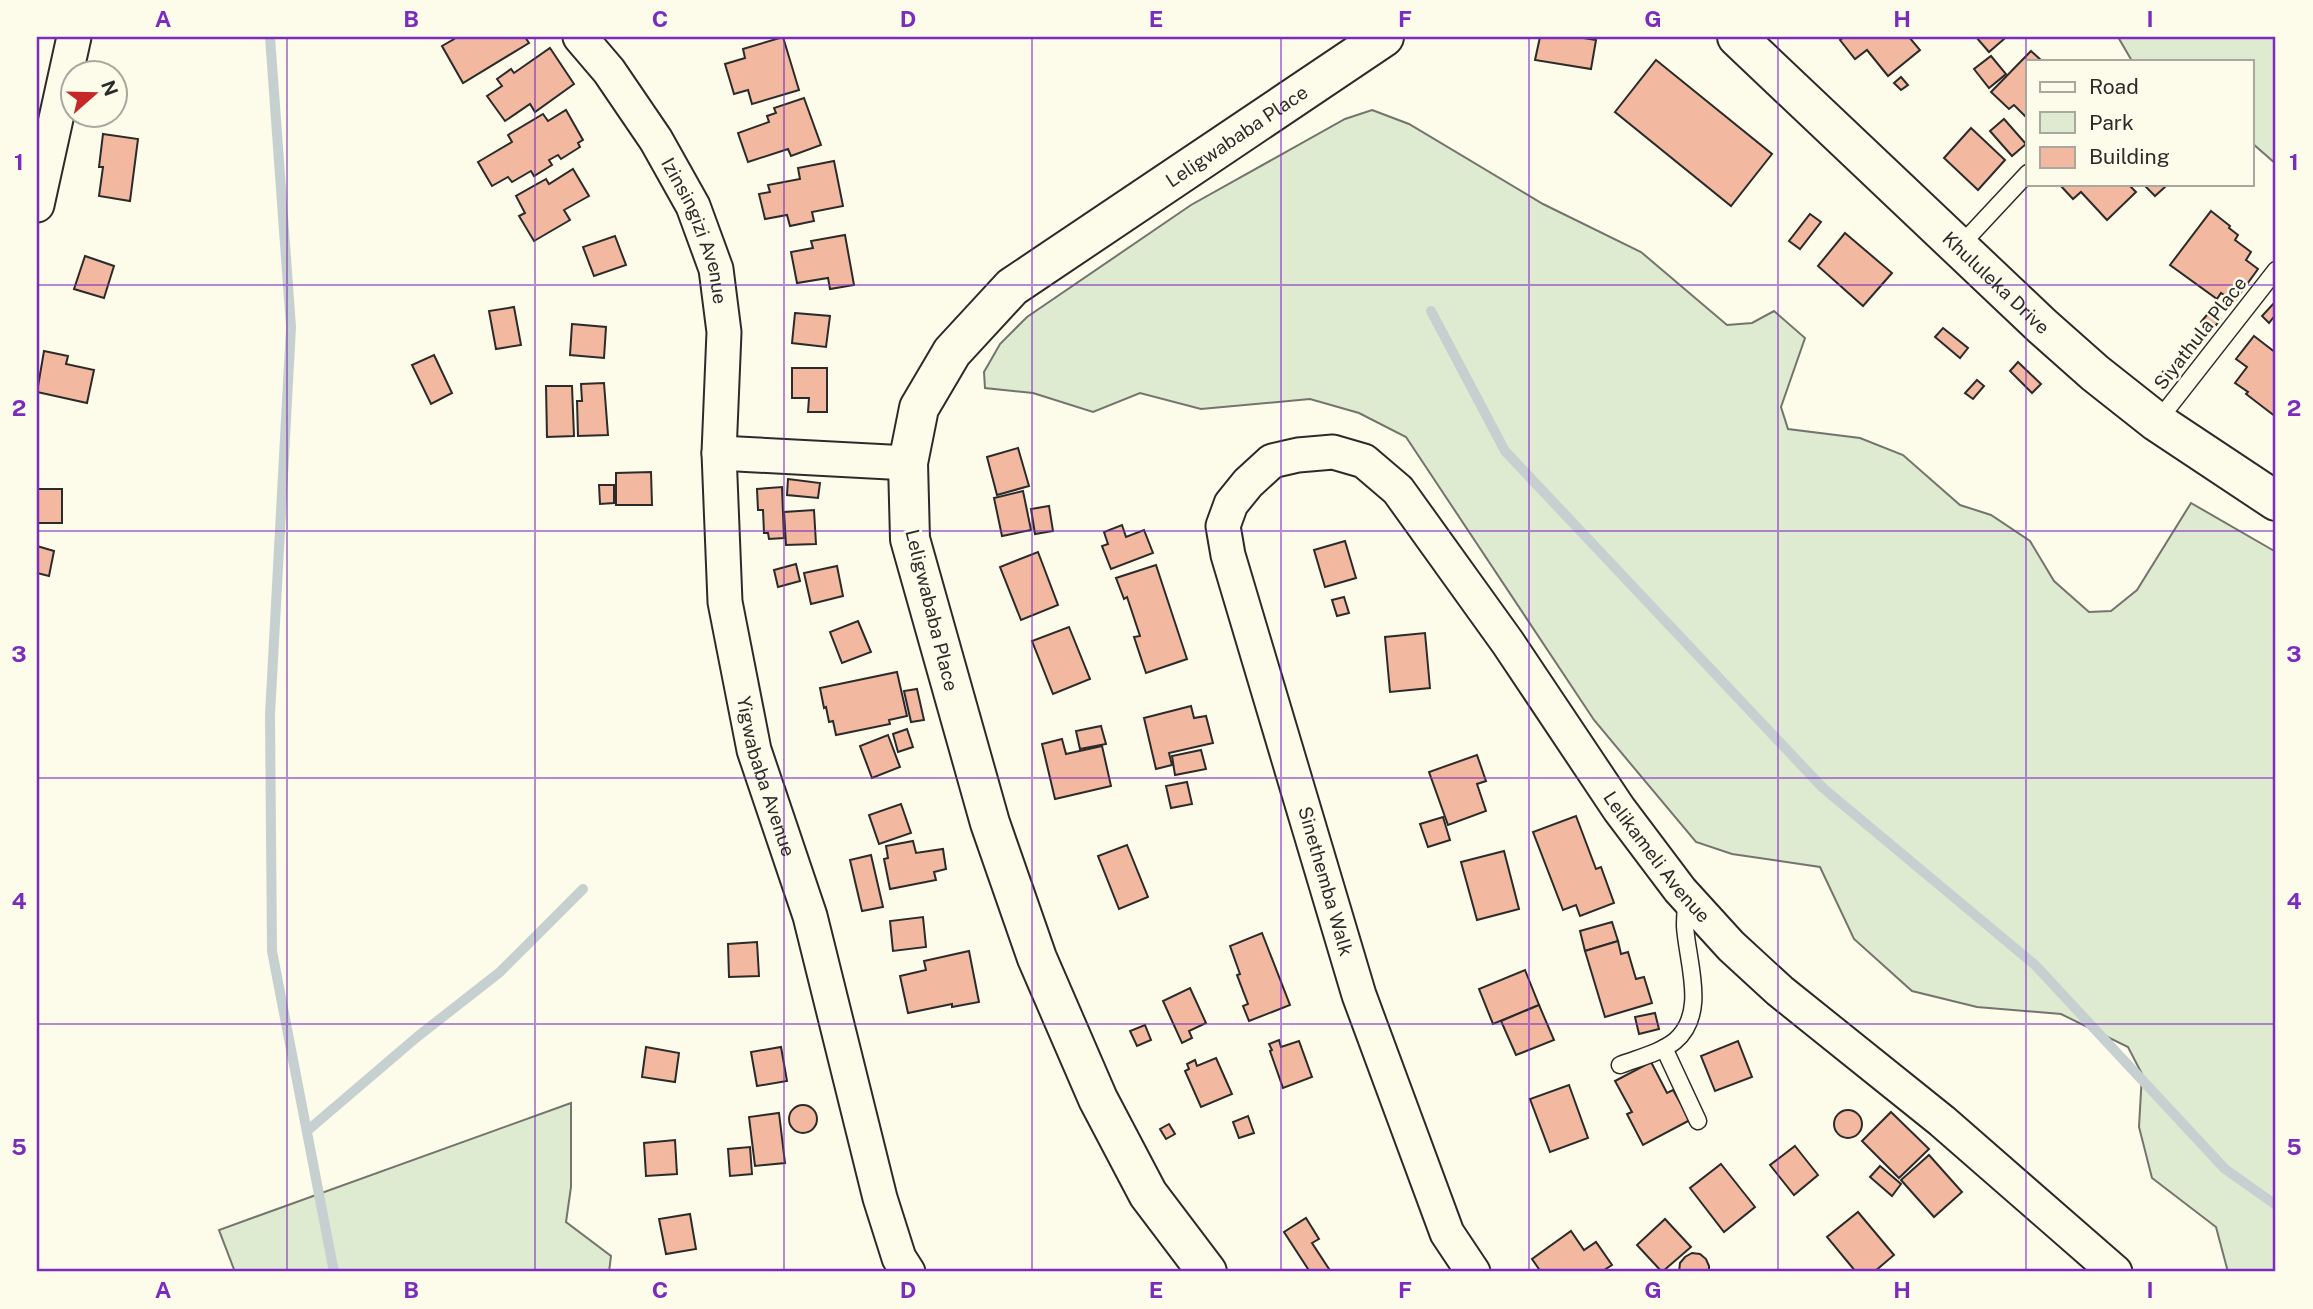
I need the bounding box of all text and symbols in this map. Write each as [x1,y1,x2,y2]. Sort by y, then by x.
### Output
text: A [155,5,172,32]
text: B [403,5,419,32]
text: C [652,5,668,32]
text: D [900,5,916,32]
text: E [1149,5,1163,32]
text: F [1398,5,1412,32]
text: G [1644,5,1662,32]
text: H [1893,5,1911,32]
text: I [2146,5,2154,32]
north arrow [60,60,130,130]
legend [2026,60,2254,186]
text: Road [2089,74,2139,99]
text: N [97,77,123,99]
street label: Leligwababa Place [1162,81,1312,191]
text: Park [2089,110,2134,135]
text: Building [2089,144,2170,169]
text: 1 [14,148,24,175]
text: 1 [2289,148,2299,175]
street label: Izinsingizi Avenue [657,154,731,305]
street label: Khululeka Drive [1938,227,2054,338]
street label: Siyathula Place [2149,272,2251,394]
text: 2 [12,394,26,421]
text: 2 [2287,394,2301,421]
street label: Leligwababa Place [901,527,963,693]
text: 3 [11,640,27,667]
text: 3 [2286,640,2302,667]
street label: Yigwababa Avenue [733,694,800,859]
street label: Lelikameli Avenue [1599,787,1715,927]
street label: Sinethemba Walk [1294,804,1358,959]
text: 4 [11,887,27,914]
text: 4 [2286,887,2302,914]
text: 5 [11,1133,27,1160]
text: 5 [2286,1133,2302,1160]
text: A [155,1276,172,1303]
text: B [403,1276,419,1303]
text: C [652,1276,668,1303]
text: D [900,1276,916,1303]
text: E [1149,1276,1163,1303]
text: F [1398,1276,1412,1303]
text: G [1644,1276,1662,1303]
text: H [1893,1276,1911,1303]
text: I [2146,1276,2154,1303]

